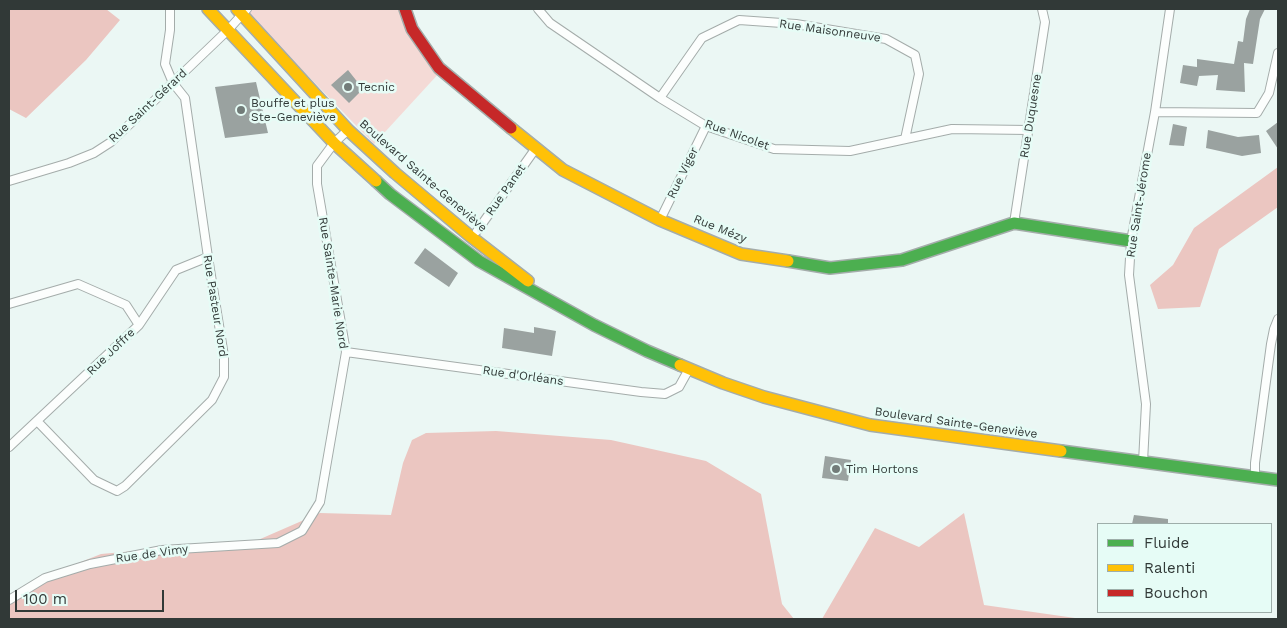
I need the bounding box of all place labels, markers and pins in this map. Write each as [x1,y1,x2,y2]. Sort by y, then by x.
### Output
place label: Tecnic [358,80,395,94]
marker: Tecnic [342,81,354,93]
place label: Bouffe et plus Ste-Geneviève [251,96,336,124]
marker: Bouffe et plus Ste-Geneviève [235,104,247,116]
place label: Tim Hortons [846,462,918,476]
marker: Tim Hortons [830,463,842,475]

